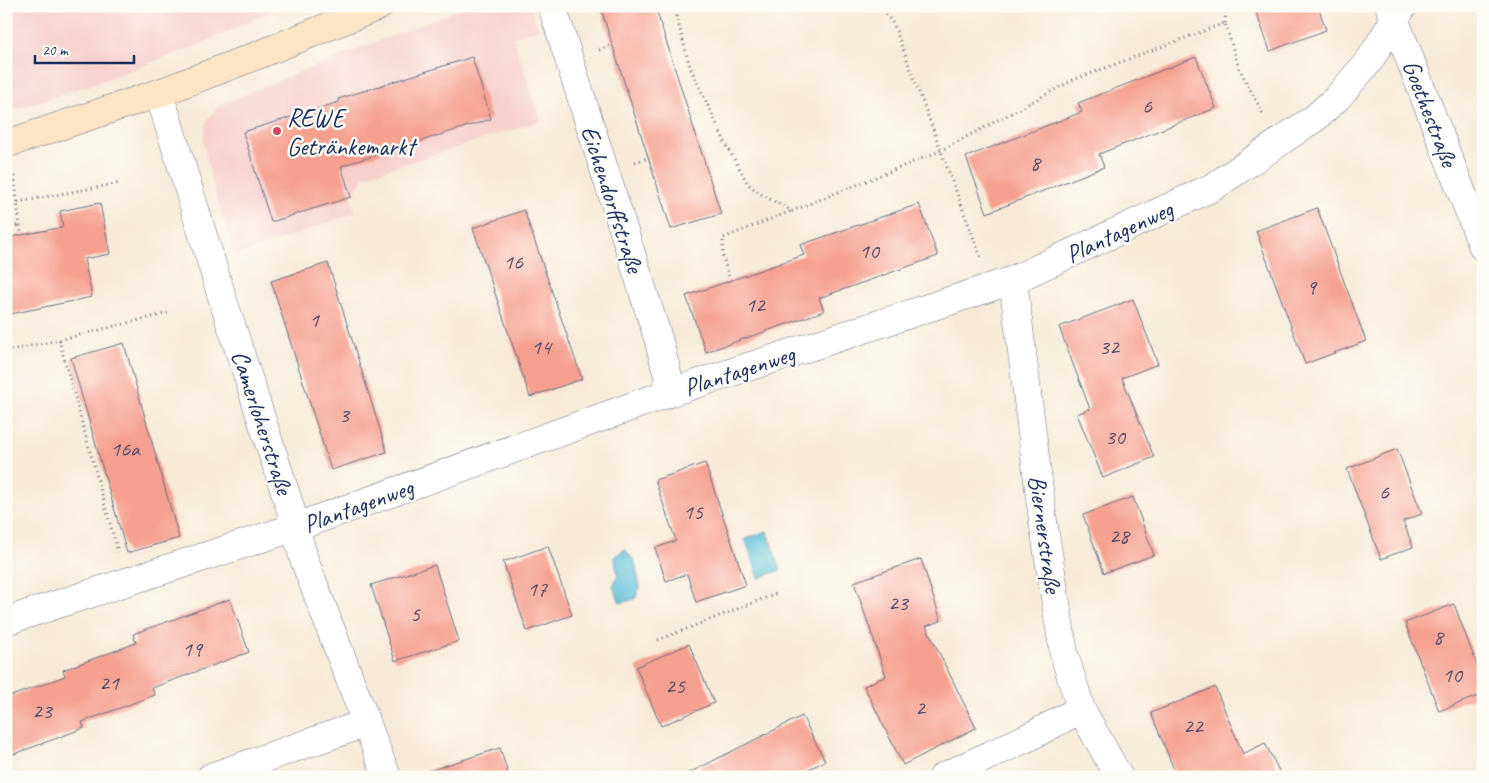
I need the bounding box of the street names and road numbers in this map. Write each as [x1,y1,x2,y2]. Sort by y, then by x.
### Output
street label: Goethestraße [1395,55,1466,173]
street label: Eichendorffstraße [573,122,651,279]
street label: Plantagenweg [1061,193,1179,271]
street label: Plantagenweg [680,338,800,404]
street label: Camerloherstraße [224,346,301,500]
street label: Plantagenweg [299,471,419,541]
street label: Biernerstraße [1021,473,1069,597]

